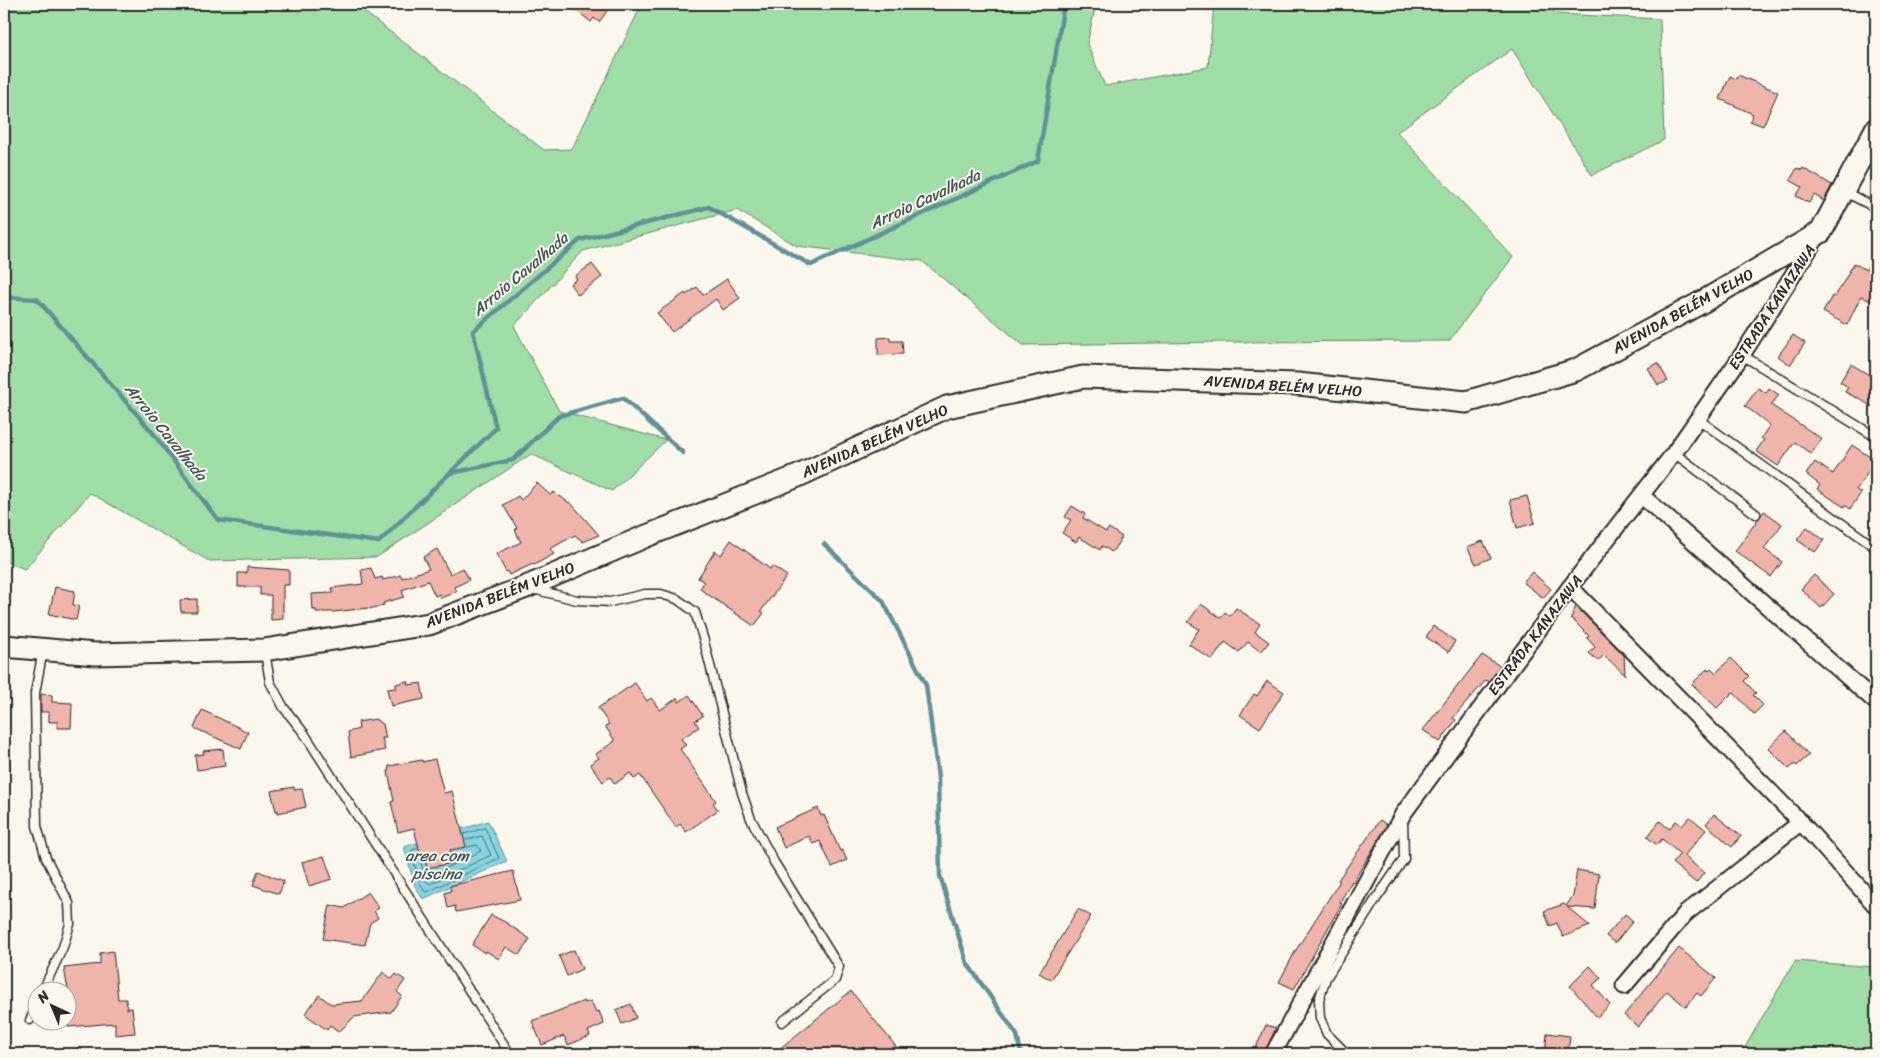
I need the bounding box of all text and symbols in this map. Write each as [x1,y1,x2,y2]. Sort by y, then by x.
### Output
water label: Arroio Cavalhada [864,160,987,238]
water label: Arroio Cavalhada [464,223,576,324]
street label: ESTRADA KANAZAWA [1721,239,1823,375]
street label: AVENIDA BELÉM VELHO [1606,261,1759,361]
street label: AVENIDA BELÉM VELHO [1202,367,1363,405]
water label: Arroio Cavalhada [117,376,216,489]
street label: AVENIDA BELÉM VELHO [796,397,953,486]
street label: AVENIDA BELÉM VELHO [420,554,579,636]
street label: ESTRADA KANAZAWA [1481,569,1589,701]
water label: area com piscina [405,841,470,888]
north arrow [28,980,78,1030]
text: N [30,984,56,1010]

